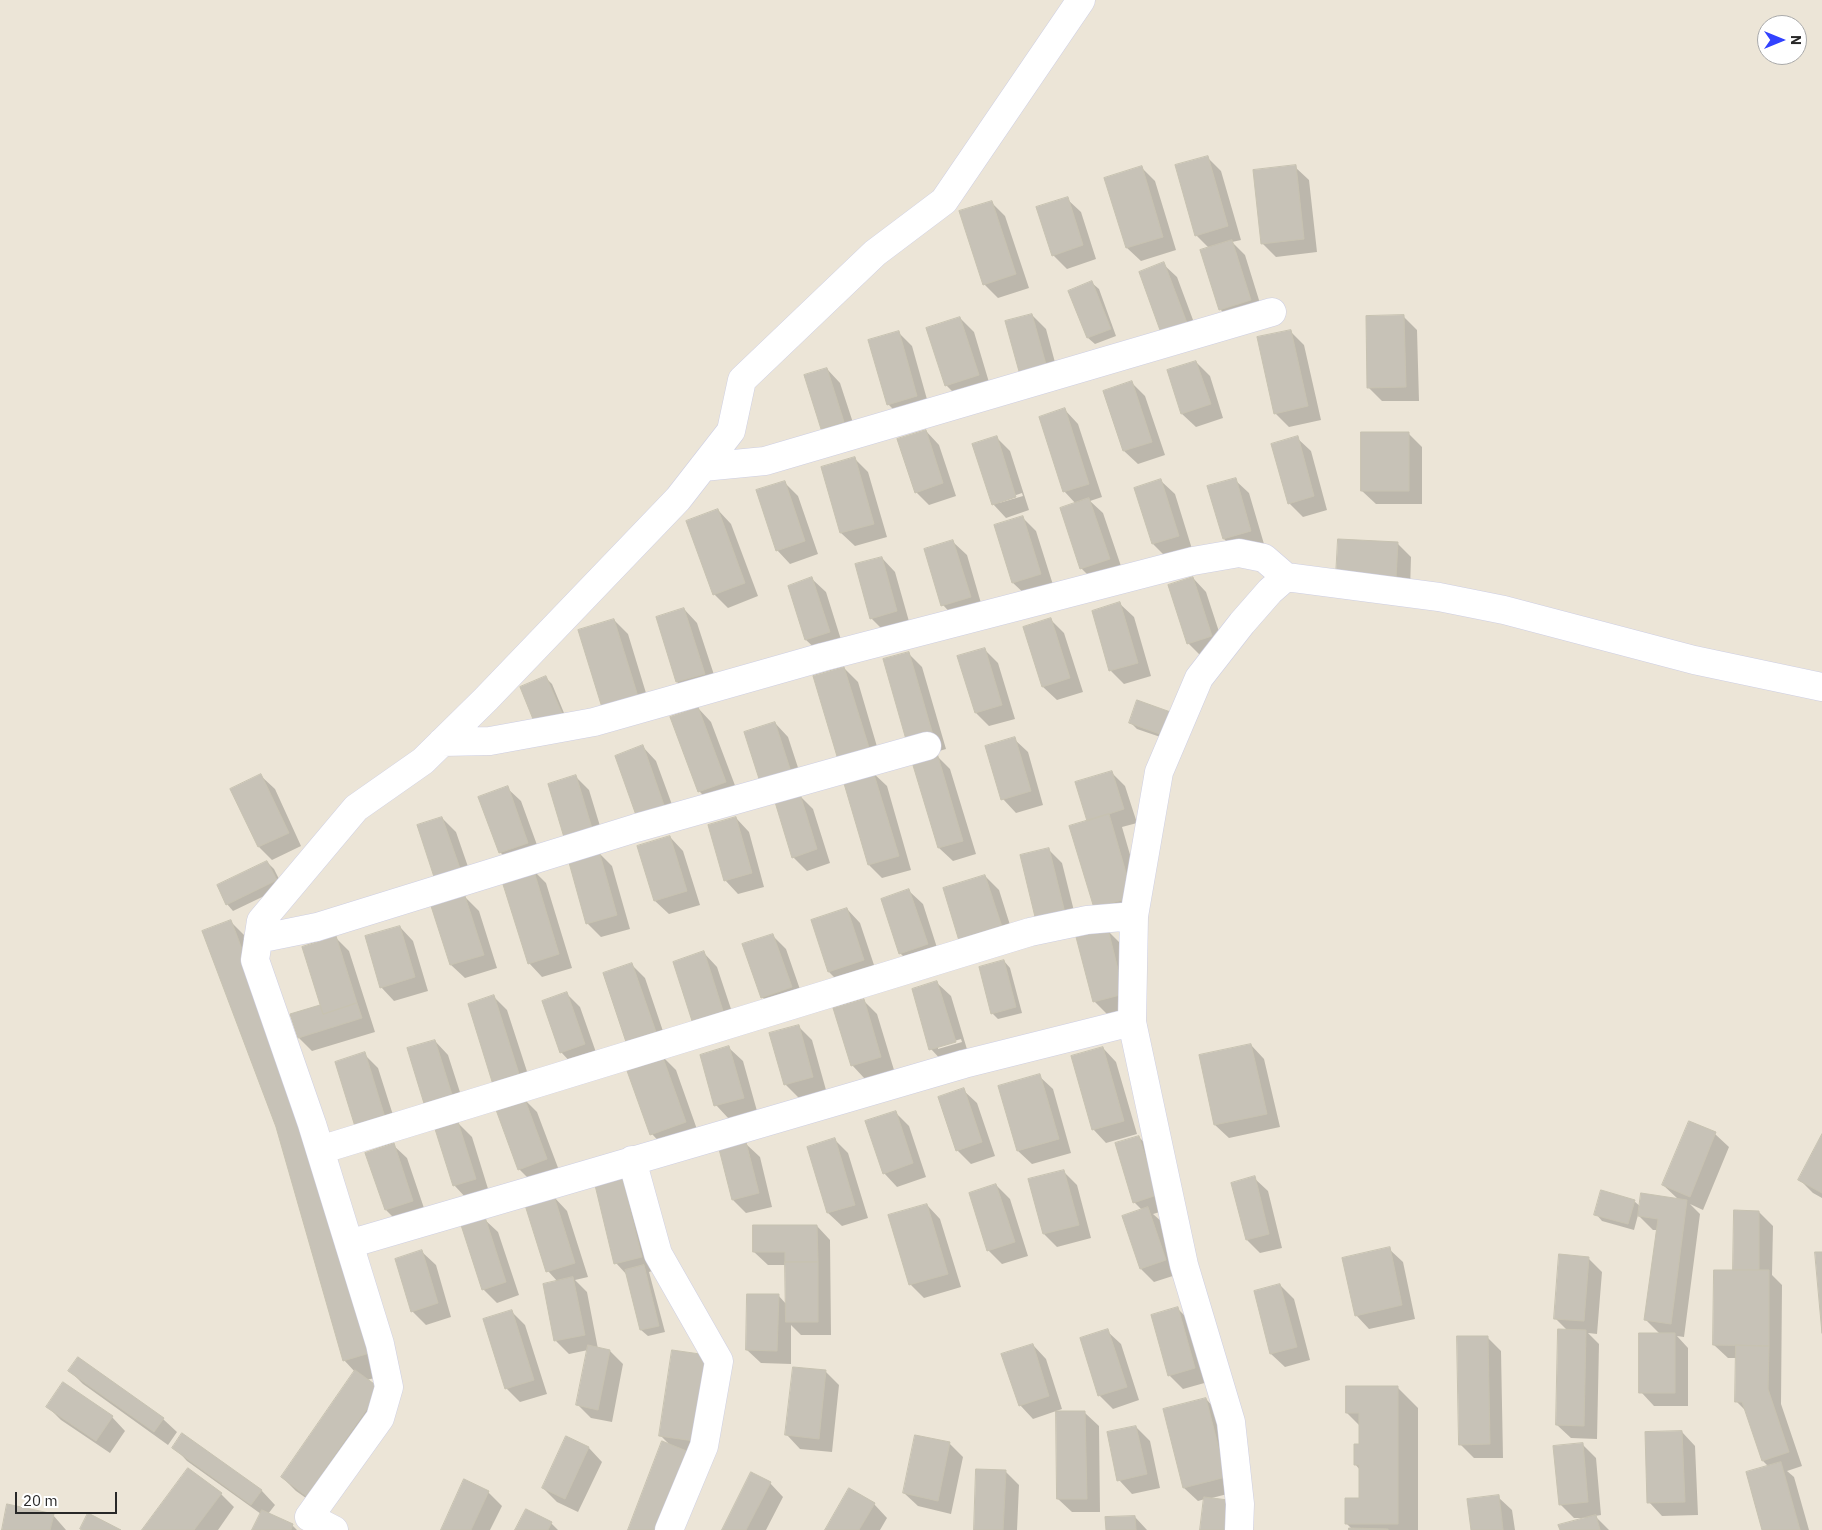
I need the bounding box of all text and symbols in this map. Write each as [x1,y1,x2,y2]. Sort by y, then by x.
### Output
north arrow [1757,15,1807,65]
text: N [1787,35,1805,45]
scale bar [18,1482,120,1514]
text: 20 m [23,1491,58,1510]

